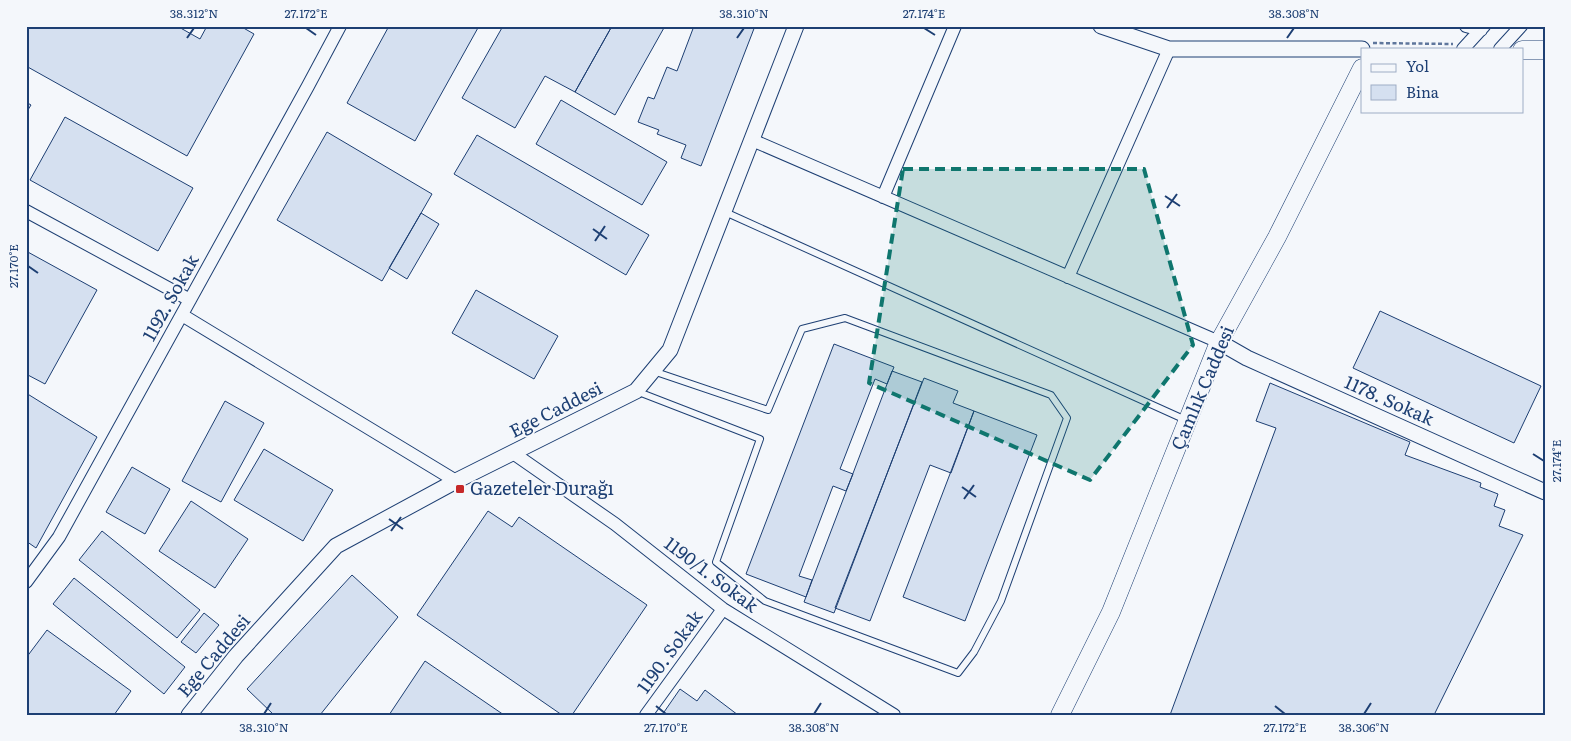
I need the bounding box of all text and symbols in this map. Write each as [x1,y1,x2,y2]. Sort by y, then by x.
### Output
text: 38.312°N [170,4,218,22]
text: 27.172°E [284,4,328,22]
text: 38.310°N [719,4,769,22]
text: 27.174°E [903,4,946,22]
text: 38.308°N [1268,4,1320,22]
legend [1361,48,1524,112]
text: Yol [1406,54,1429,77]
text: Bina [1406,80,1440,103]
text: 27.170°E [4,244,22,288]
street label: 1192. Sokak [135,248,205,345]
street label: Çamlık Caddesi [1163,321,1240,454]
street label: 1178. Sokak [1341,368,1440,432]
street label: Ege Caddesi [504,374,606,444]
text: 27.174°E [1547,439,1565,482]
place label: Gazeteler Durağı [470,474,614,501]
marker: Gazeteler Durağı [454,483,466,495]
street label: 1190/1. Sokak [659,529,765,619]
street label: 1190. Sokak [629,603,709,698]
street label: Ege Caddesi [170,608,256,702]
text: 38.310°N [239,718,289,736]
text: 27.170°E [644,718,688,736]
text: 38.308°N [788,718,840,736]
text: 27.172°E [1263,718,1307,736]
text: 38.306°N [1339,718,1389,736]

